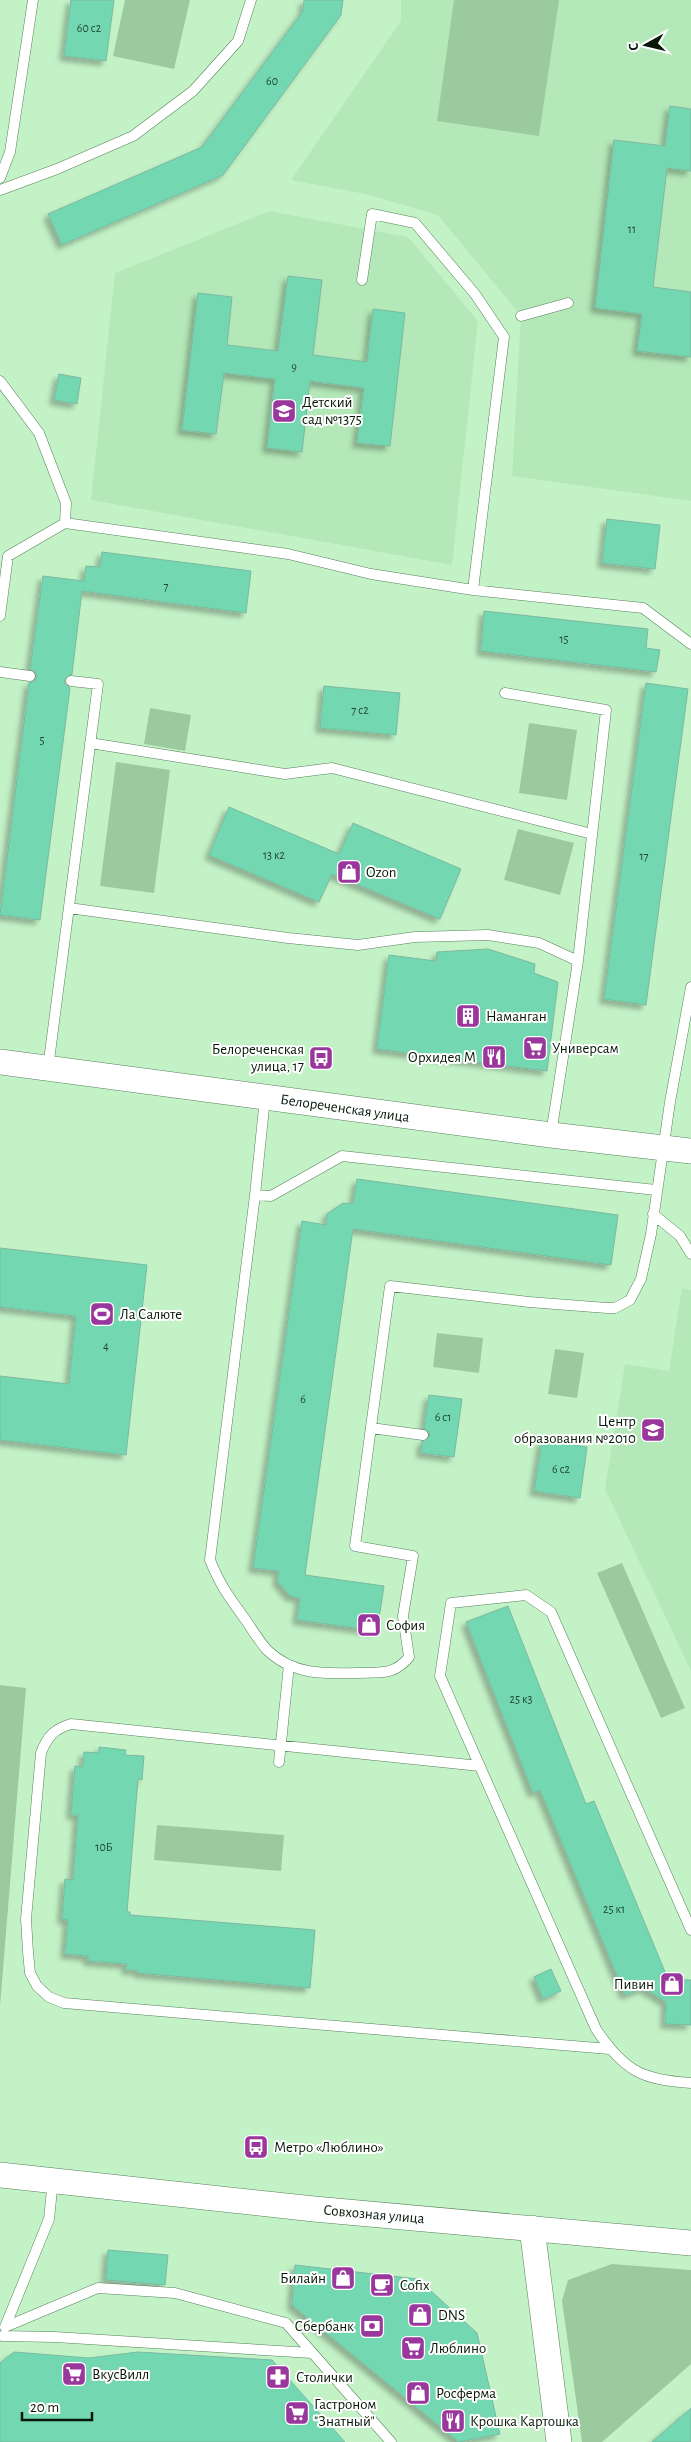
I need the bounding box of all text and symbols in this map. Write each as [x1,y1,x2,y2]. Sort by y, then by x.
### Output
north arrow [621,20,671,70]
house number: 60 с2 [77,22,102,34]
text: С [627,42,642,51]
house number: 60 [266,75,278,87]
house number: 11 [628,223,636,235]
house number: 9 [291,361,297,373]
place label: Детский сад №1375 [302,395,362,427]
school or university icon: Детский сад №1375 [271,398,297,424]
house number: 7 [163,580,169,592]
house number: 15 [559,633,569,645]
house number: 7 с2 [351,704,369,716]
house number: 5 [39,734,45,746]
house number: 13 к2 [263,849,286,861]
house number: 17 [639,850,649,862]
shop icon: Ozon [336,859,362,885]
place label: Ozon [366,865,396,880]
building icon: Наманган [455,1003,481,1029]
place label: Наманган [486,1009,547,1024]
supermarket icon: Универсам [522,1035,548,1061]
place label: Универсам [552,1041,619,1056]
place label: Белореченская улица, 17 [212,1042,304,1074]
restaurant icon: Орхидея М [481,1044,507,1070]
bus stop icon: Белореченская улица, 17 [308,1045,334,1071]
place label: Орхидея М [408,1050,476,1065]
street label: Белореченская улица [279,1092,411,1125]
sports icon: Ла Салюте [89,1301,115,1327]
place label: Ла Салюте [120,1307,182,1322]
house number: 4 [103,1340,109,1352]
house number: 6 [300,1393,306,1405]
house number: 6 с1 [435,1411,451,1423]
place label: Центр образования №2010 [514,1414,636,1446]
school or university icon: Центр образования №2010 [640,1417,666,1443]
house number: 6 с2 [552,1463,570,1475]
shop icon: София [356,1612,382,1638]
place label: София [386,1618,425,1633]
house number: 25 к3 [510,1693,533,1705]
house number: 10Б [95,1841,113,1853]
house number: 25 к1 [603,1903,625,1915]
shop icon: Пивин [659,1971,685,1997]
place label: Пивин [614,1977,654,1992]
bus stop icon: Метро «Люблино» [243,2134,269,2160]
place label: Метро «Люблино» [274,2140,384,2155]
street label: Совхозная улица [323,2203,425,2226]
shop icon: Билайн [330,2265,356,2291]
place label: Билайн [280,2271,326,2286]
cafe icon: Cofix [369,2272,395,2298]
place label: Cofix [400,2278,430,2293]
shop icon: DNS [407,2302,433,2328]
place label: DNS [438,2308,465,2323]
bank icon: Сбербанк [359,2313,385,2339]
place label: Сбербанк [295,2319,354,2334]
supermarket icon: Люблино [400,2335,426,2361]
place label: Люблино [430,2341,486,2356]
supermarket icon: ВкусВилл [61,2361,87,2387]
pharmacy icon: Столички [265,2364,291,2390]
place label: ВкусВилл [92,2367,149,2382]
place label: Столички [296,2370,353,2385]
shop icon: Росферма [405,2380,431,2406]
place label: Росферма [436,2386,496,2401]
scale bar [22,2390,92,2422]
place label: Гастроном "Знатный" [314,2397,377,2429]
text: 20 m [30,2400,59,2415]
supermarket icon: Гастроном "Знатный" [284,2400,310,2426]
restaurant icon: Крошка Картошка [440,2408,466,2434]
place label: Крошка Картошка [470,2414,579,2429]

